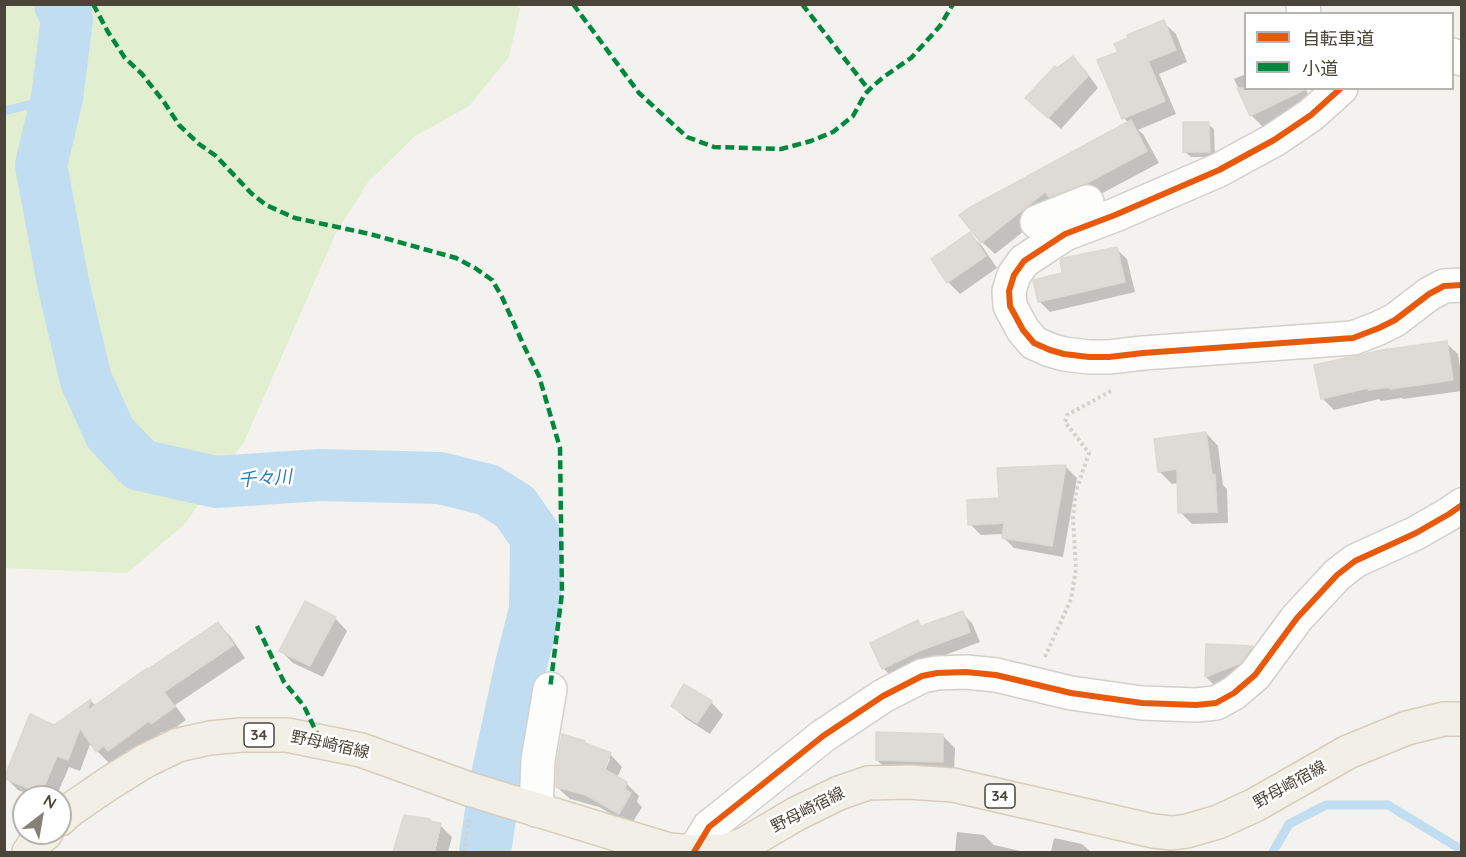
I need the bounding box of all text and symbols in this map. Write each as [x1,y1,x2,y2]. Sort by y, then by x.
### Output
legend [1244,12,1454,90]
text: 自転車道 [1302,27,1374,50]
text: 小道 [1302,57,1338,80]
water label: 千々川 [237,466,293,492]
road number: 34 [244,723,274,747]
street label: 野母崎宿線 [289,727,371,763]
street label: 野母崎宿線 [1250,757,1330,813]
street label: 野母崎宿線 [768,783,848,837]
road number: 34 [985,784,1015,808]
north arrow [12,785,72,845]
text: N [40,790,60,813]

